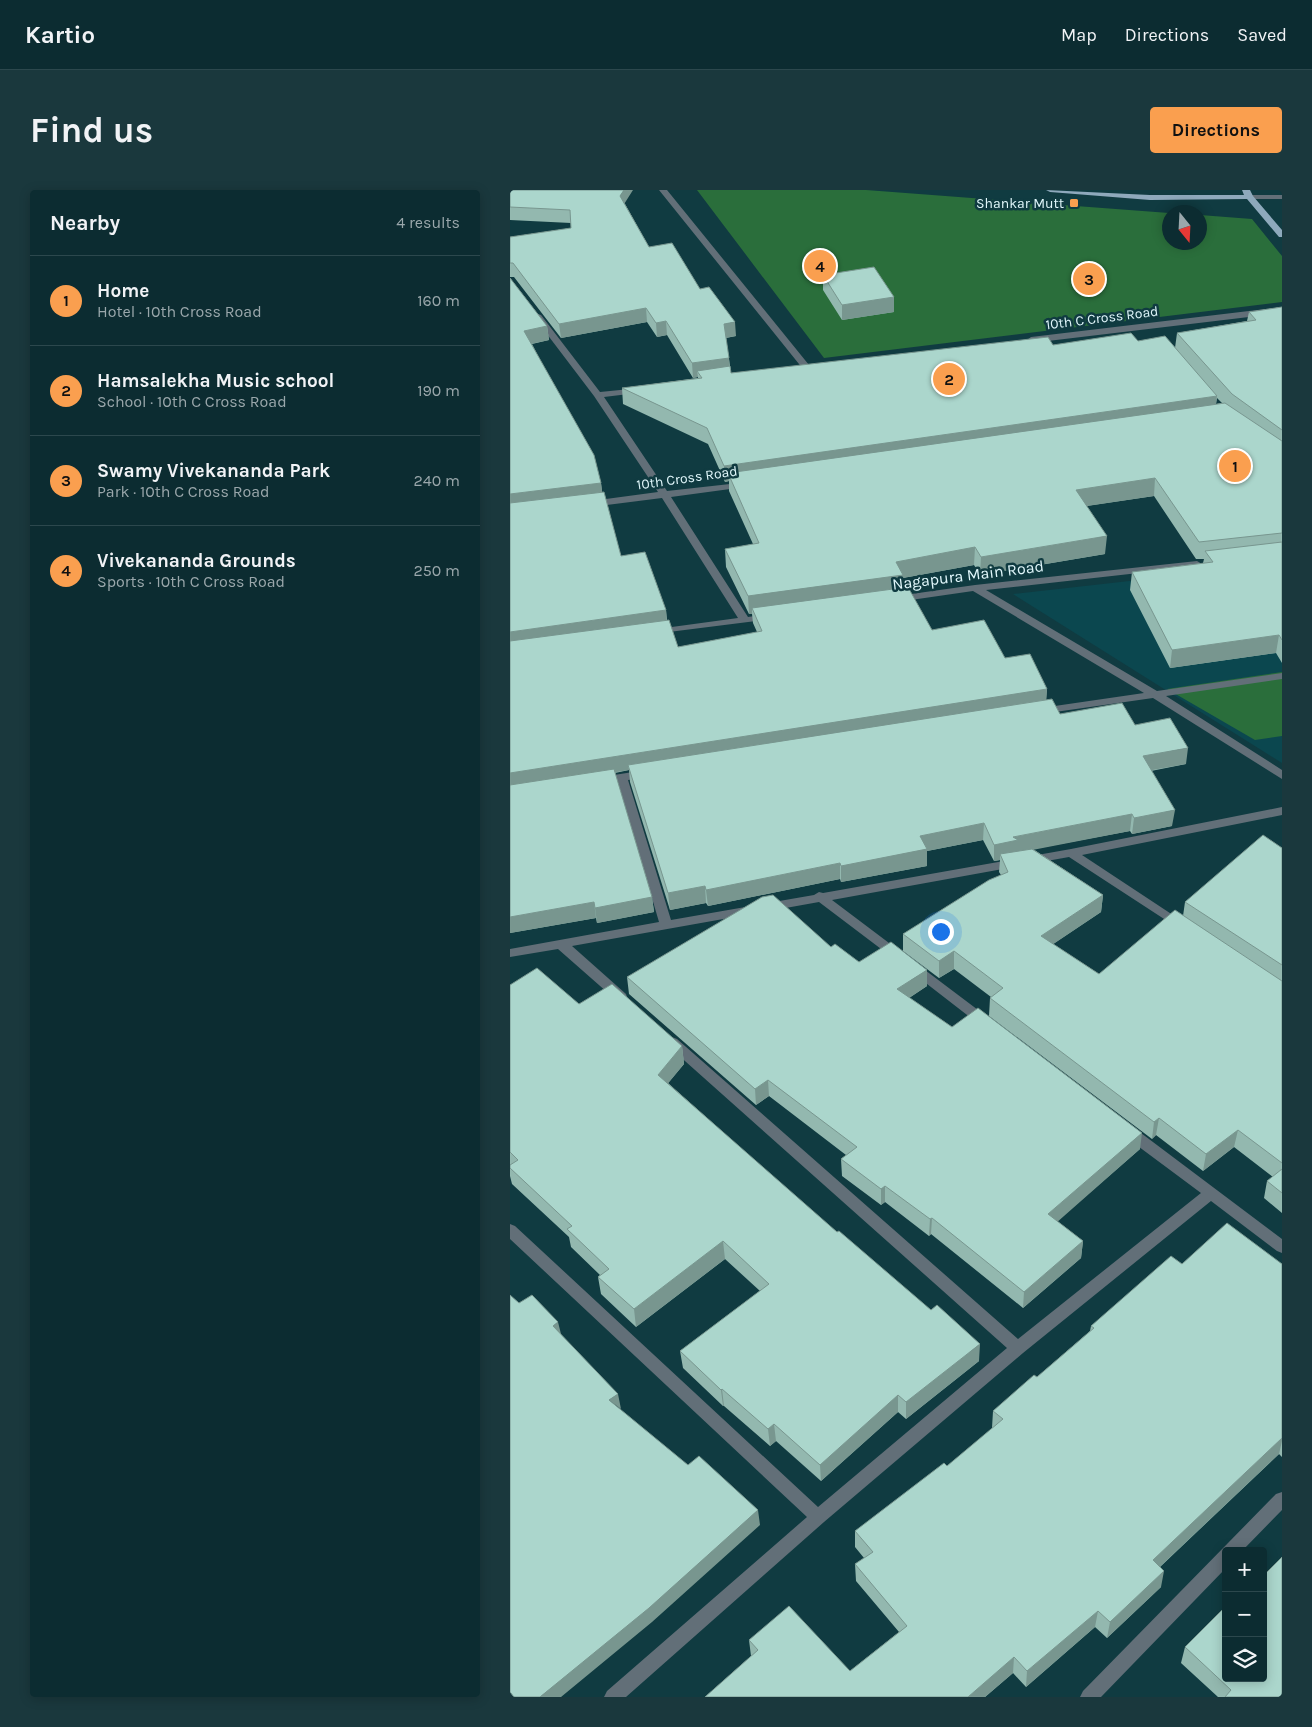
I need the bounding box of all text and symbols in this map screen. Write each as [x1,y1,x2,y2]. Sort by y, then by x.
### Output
text: Kartio [25,21,95,49]
text: Map [1061,24,1097,46]
text: Directions [1125,24,1209,46]
text: Saved [1237,24,1287,46]
button: Directions [1150,107,1282,153]
text: Find us [30,110,153,151]
place label: Shankar Mutt [976,195,1064,212]
marker: Shankar Mutt [1068,197,1080,209]
north arrow [1162,205,1207,250]
text: Nearby [50,211,120,235]
text: 4 results [396,213,460,232]
pin: 4 [804,247,836,285]
pin: 3 [1073,260,1105,298]
text: Home [97,280,149,302]
text: 1 [63,291,69,310]
text: 160 m [417,291,460,310]
text: Hotel · 10th Cross Road [97,302,262,321]
street label: 10th C Cross Road [1045,303,1159,333]
pin: 2 [933,360,965,398]
text: Hamsalekha Music school [97,370,334,392]
text: 2 [61,381,71,400]
text: 190 m [417,381,460,400]
text: School · 10th C Cross Road [97,392,287,411]
pin: 1 [1219,447,1251,485]
text: Swamy Vivekananda Park [97,460,330,482]
street label: 10th Cross Road [636,463,738,493]
text: 3 [61,471,71,490]
text: 240 m [414,471,460,490]
text: Park · 10th C Cross Road [97,482,270,501]
text: Vivekananda Grounds [97,550,296,572]
street label: Nagapura Main Road [891,556,1045,594]
text: 4 [61,561,71,580]
text: 250 m [413,561,460,580]
text: Sports · 10th C Cross Road [97,572,285,591]
your location [928,919,954,945]
map controls [1222,1547,1267,1682]
button: + [1222,1547,1267,1592]
button: − [1222,1592,1267,1637]
button: layers [1222,1637,1267,1682]

